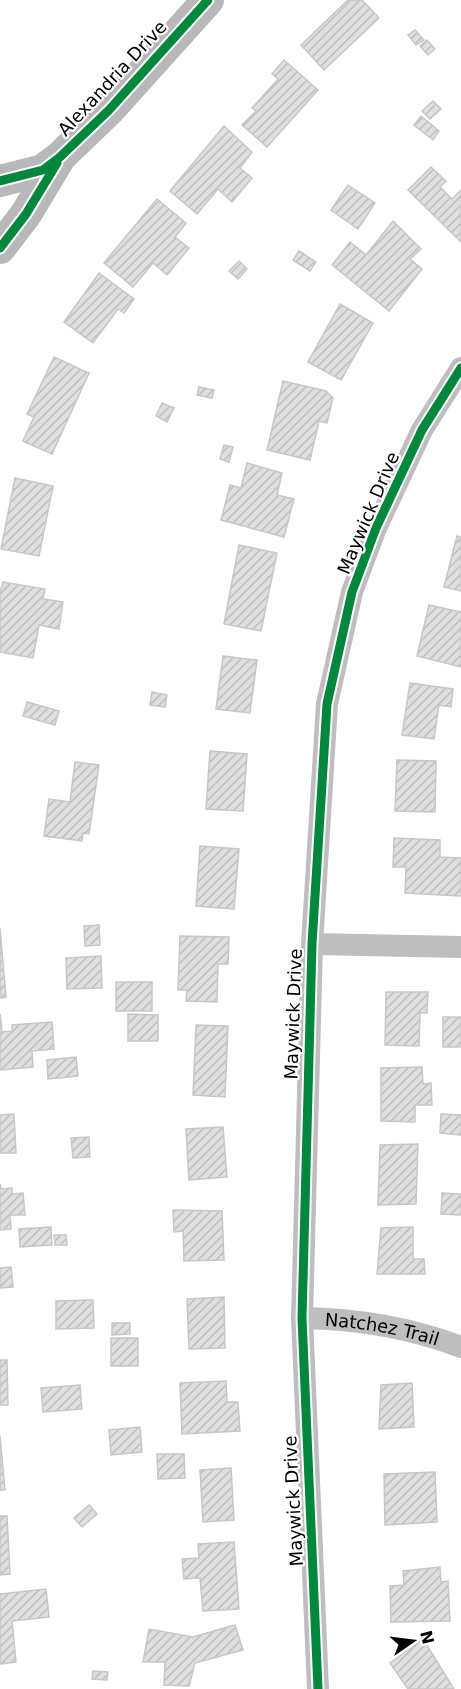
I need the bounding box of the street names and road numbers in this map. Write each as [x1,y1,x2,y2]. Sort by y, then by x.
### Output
street label: Alexandria Drive [53,16,171,140]
street label: Maywick Drive [333,449,403,577]
street label: Maywick Drive [280,948,306,1080]
street label: Natchez Trail [324,1308,442,1349]
street label: Maywick Drive [279,1435,307,1567]

